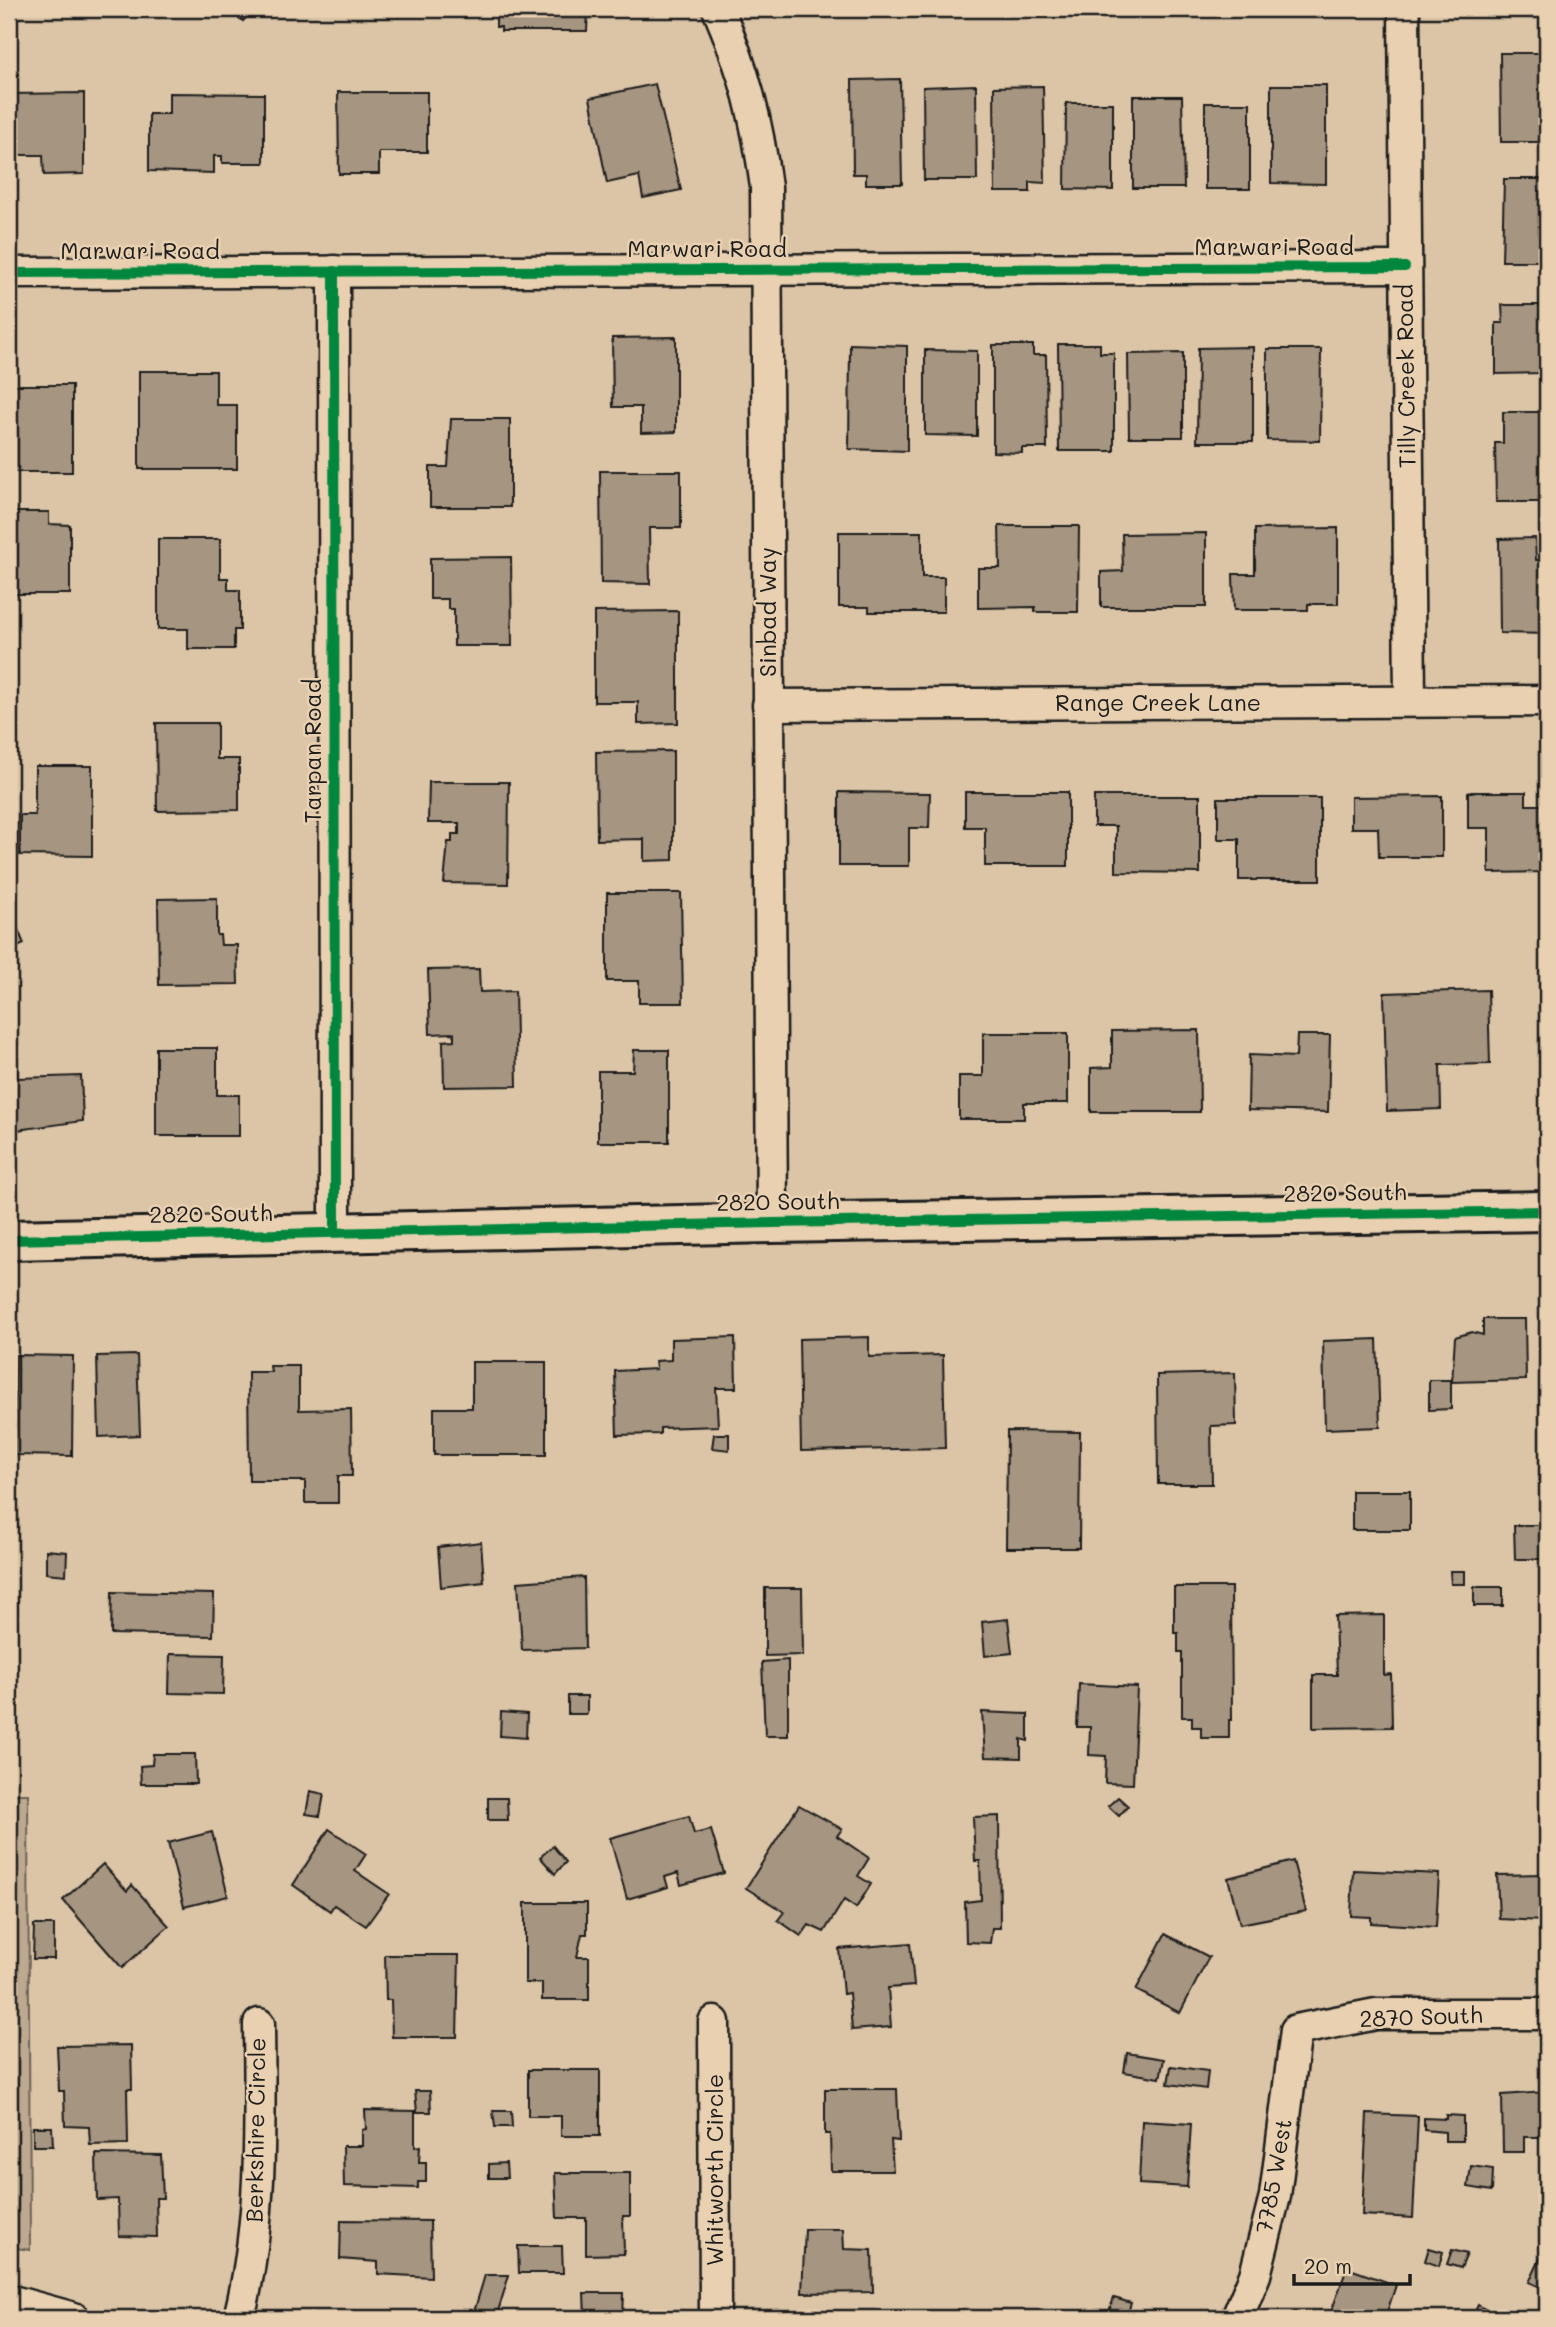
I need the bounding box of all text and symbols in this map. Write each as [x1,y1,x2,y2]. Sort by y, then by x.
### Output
street label: Marwari Road [1194,231,1354,261]
street label: Marwari Road [627,233,787,263]
street label: Marwari Road [60,235,220,265]
street label: Tilly Creek Road [1388,284,1422,468]
street label: Sinbad Way [752,547,782,677]
street label: Tarpan Road [297,679,327,823]
street label: Range Creek Lane [1055,687,1261,717]
street label: 2820 South [1283,1176,1407,1208]
street label: 2820 South [716,1185,840,1217]
street label: 2820 South [149,1197,273,1229]
street label: 2870 South [1359,1999,1483,2033]
street label: Berkshire Circle [238,2037,272,2223]
street label: Whitworth Circle [699,2074,729,2266]
street label: 7785 West [1248,2116,1298,2236]
scale bar [1294,2243,1409,2287]
text: 20 m [1304,2252,1352,2279]

